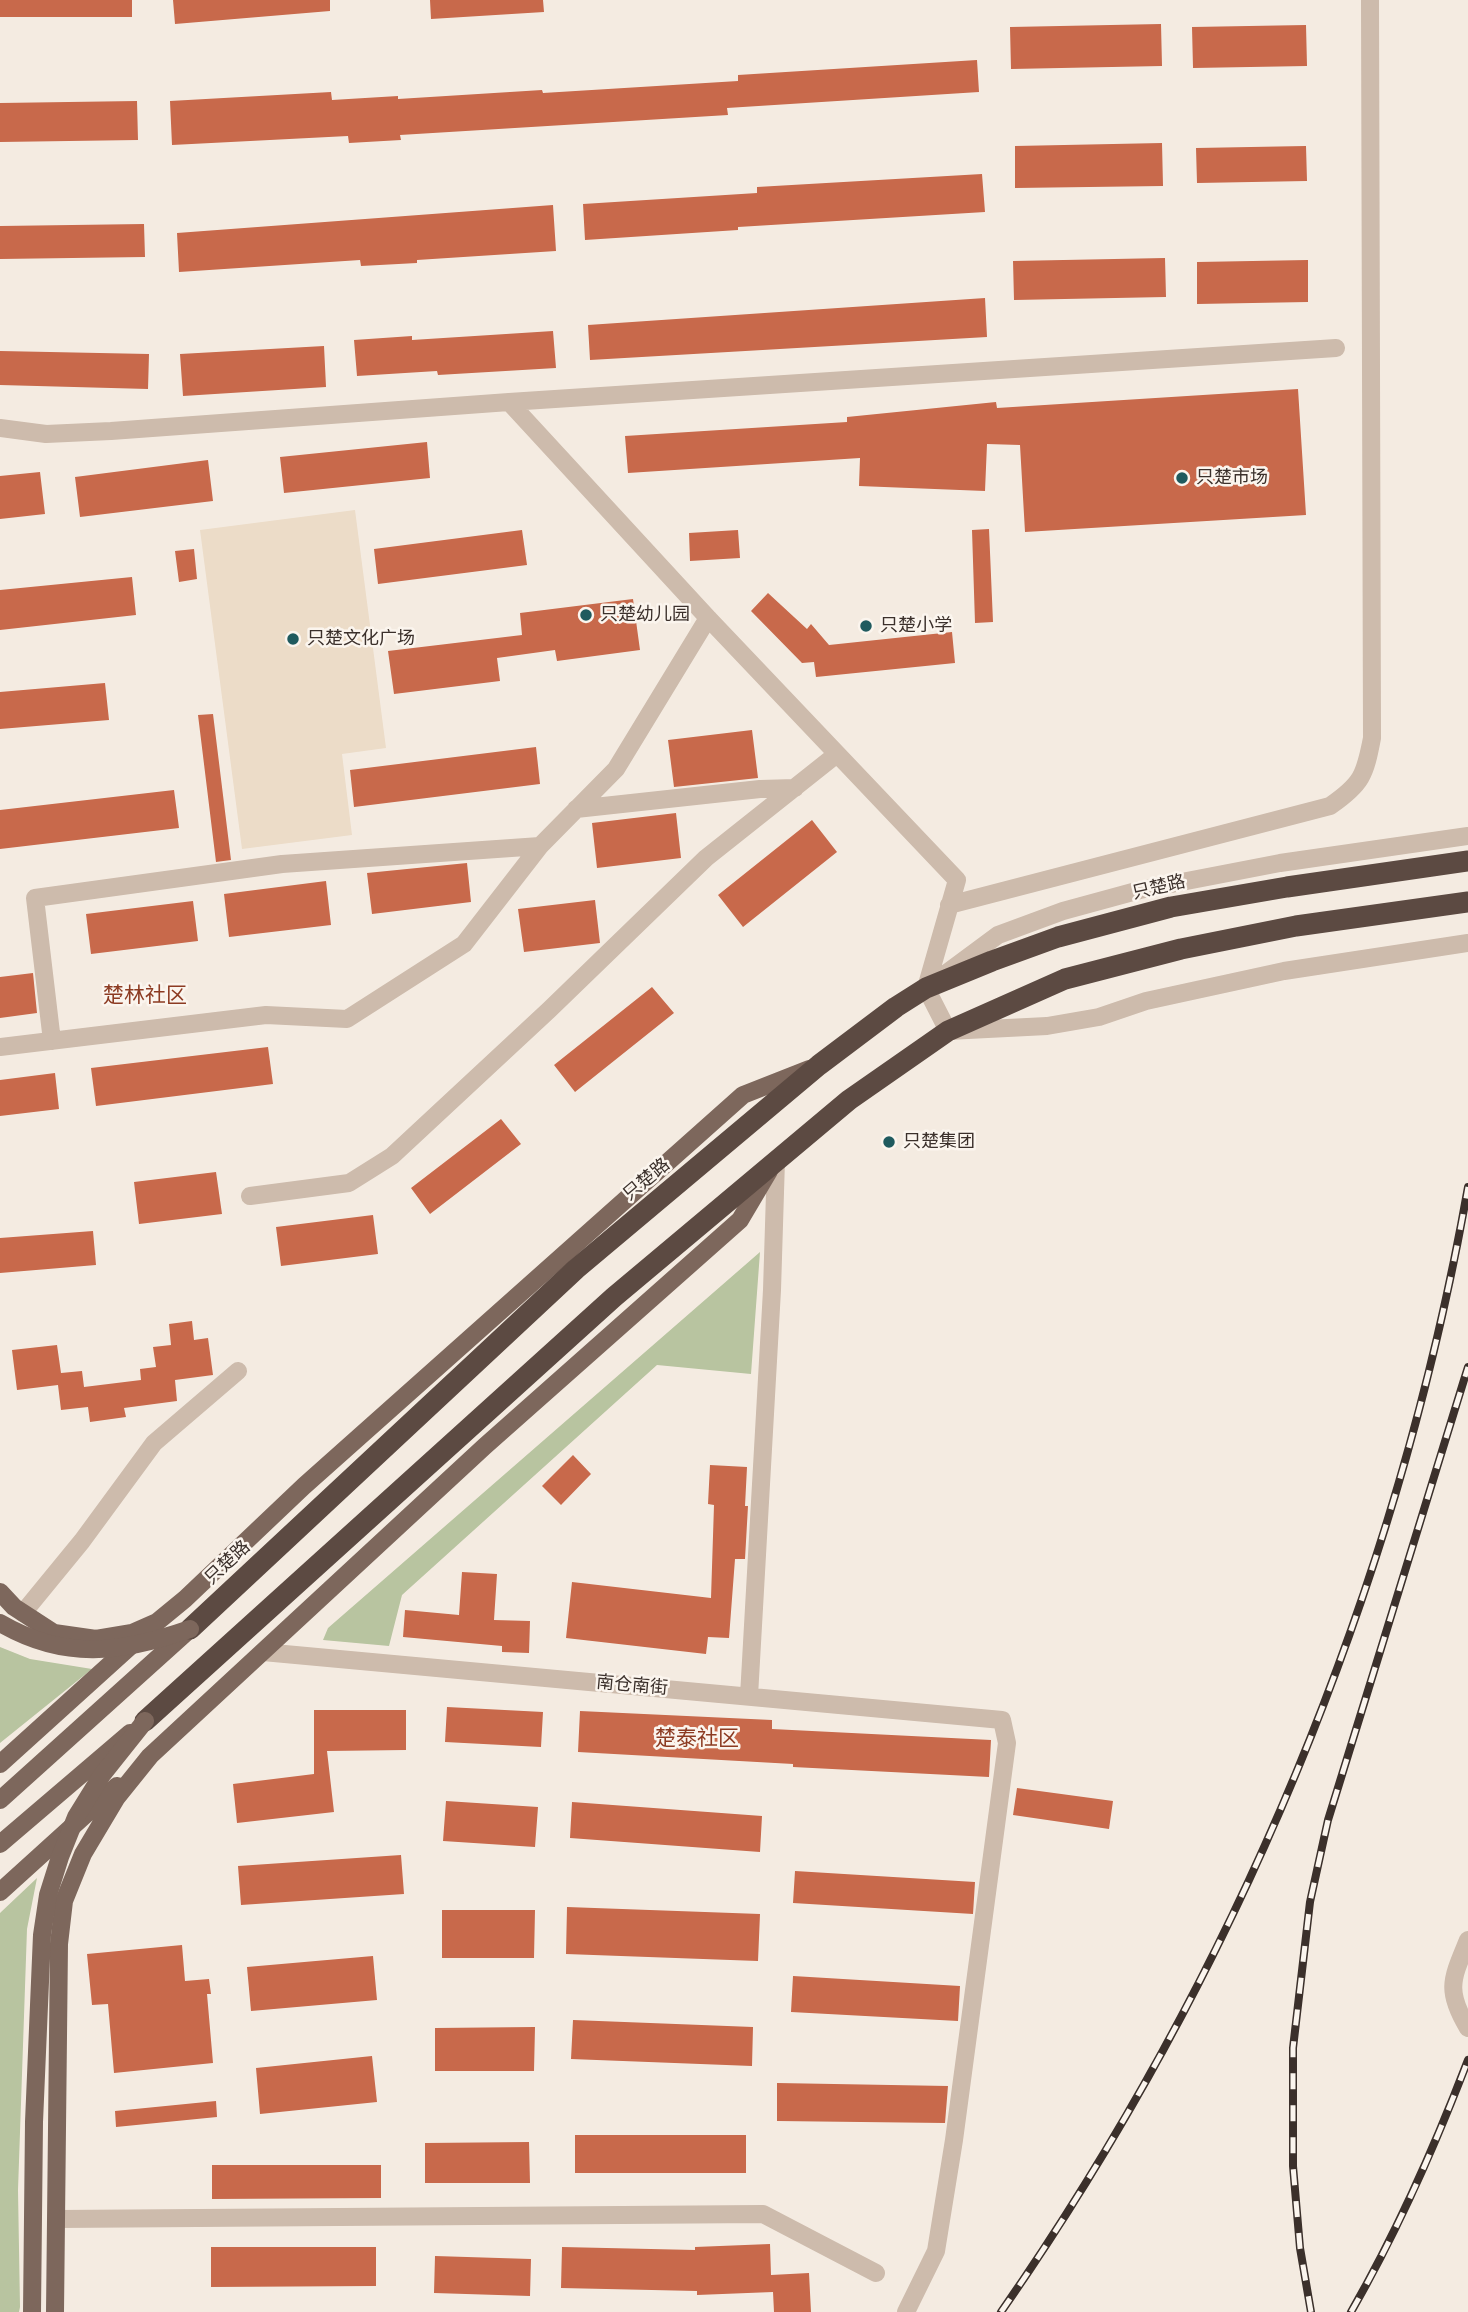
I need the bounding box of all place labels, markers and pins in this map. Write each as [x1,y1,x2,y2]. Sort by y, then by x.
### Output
place label: 只楚市场 [1196,467,1268,489]
marker: 只楚市场 [1174,470,1190,486]
place label: 只楚幼儿园 [600,604,690,626]
marker: 只楚幼儿园 [578,607,594,623]
place label: 只楚小学 [880,615,952,637]
marker: 只楚小学 [858,618,874,634]
place label: 只楚文化广场 [307,628,415,650]
marker: 只楚文化广场 [285,631,301,647]
place label: 只楚集团 [903,1131,975,1153]
marker: 只楚集团 [881,1134,897,1150]

